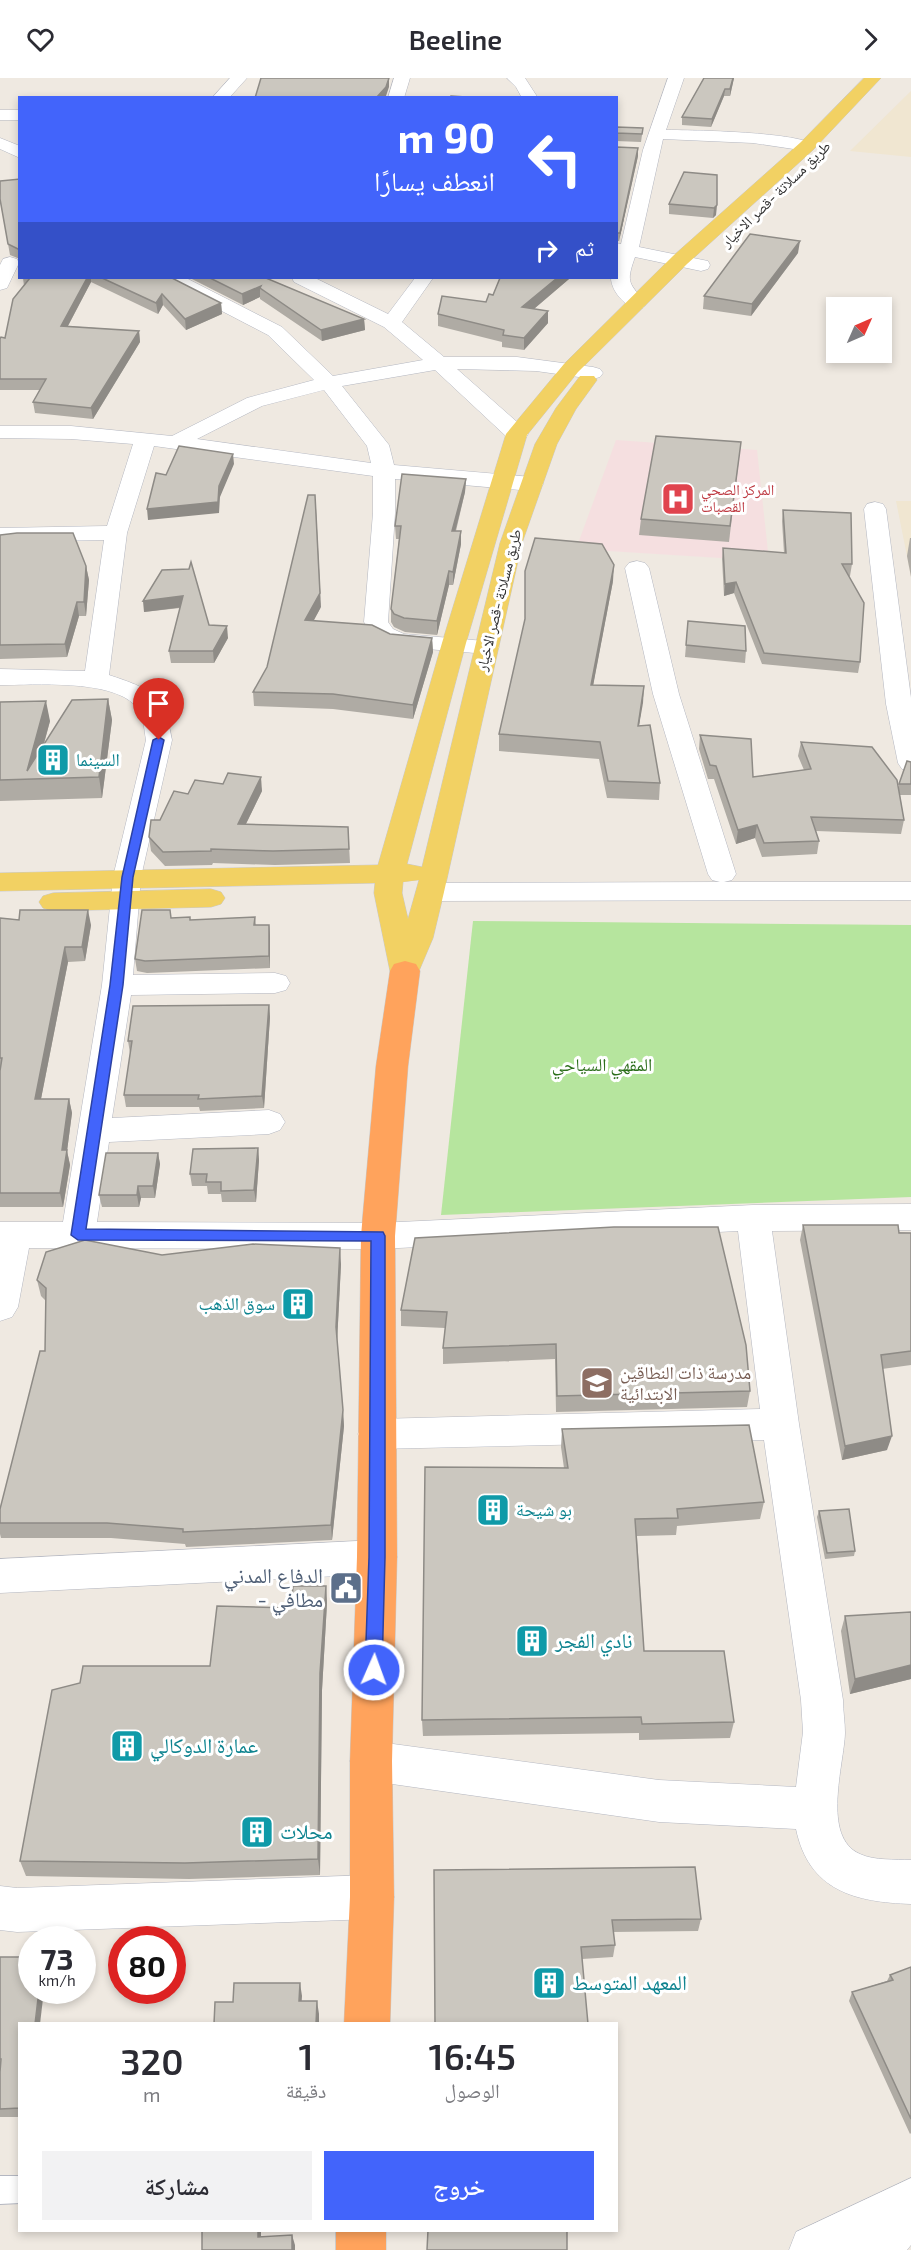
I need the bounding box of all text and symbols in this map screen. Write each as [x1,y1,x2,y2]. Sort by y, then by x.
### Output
icon: heart [24,23,57,56]
text: Beeline [409,23,502,55]
icon: forward [854,23,887,56]
text: 90 m [398,111,495,161]
icon: left [516,120,594,198]
street label: طريق مسلاتة -قصر الاخيار [716,136,835,252]
text: انعطف يسارًا [374,164,495,196]
icon: right [530,234,563,267]
text: ثم [575,234,594,260]
north arrow [826,297,892,363]
map controls [826,297,892,363]
place label: المركز الصحي القصبات [701,480,774,515]
hospital icon: المركز الصحي القصبات [660,481,696,517]
street label: طريق مسلاتة -قصر الاخيار [471,527,526,674]
pin [133,678,184,740]
icon: arrive [142,687,175,720]
building icon: السينما [35,742,71,778]
place label: السينما [76,748,120,770]
park label: المقهي السياحي [552,1053,652,1080]
building icon: سوق الذهب [280,1286,316,1322]
place label: سوق الذهب [199,1292,275,1315]
place label: مدرسة ذات النطاقين الابتدائية [620,1361,751,1405]
school or university icon: مدرسة ذات النطاقين الابتدائية [579,1365,615,1401]
building icon: بو شيحة [475,1492,511,1528]
place label: بو شيحة [516,1498,572,1521]
place label: الدفاع المدني - مطافي [224,1562,323,1616]
public building icon: الدفاع المدني - مطافي [328,1570,364,1606]
building icon: نادي الفجر [514,1623,550,1659]
place label: نادي الفجر [554,1627,633,1657]
position arrow [342,1638,406,1702]
building icon: عمارة الدوكالي [109,1728,145,1764]
place label: عمارة الدوكالي [150,1732,258,1762]
building icon: محلات [239,1814,275,1850]
place label: محلات [280,1818,333,1843]
speed limit sign: 80 [108,1926,186,2004]
text: 73 [41,1940,73,1976]
building icon: المعهد المتوسط [531,1965,567,2001]
place label: المعهد المتوسط [572,1969,687,1995]
text: km/h [38,1971,76,1989]
text: 1 [298,2034,314,2077]
text: 16:45 [429,2034,516,2077]
text: 320 [120,2039,183,2082]
text: دقيقة [286,2078,326,2102]
text: الوصول [445,2078,500,2102]
text: m [143,2082,161,2106]
button: مشاركة [42,2151,312,2220]
button: خروج [324,2151,594,2220]

